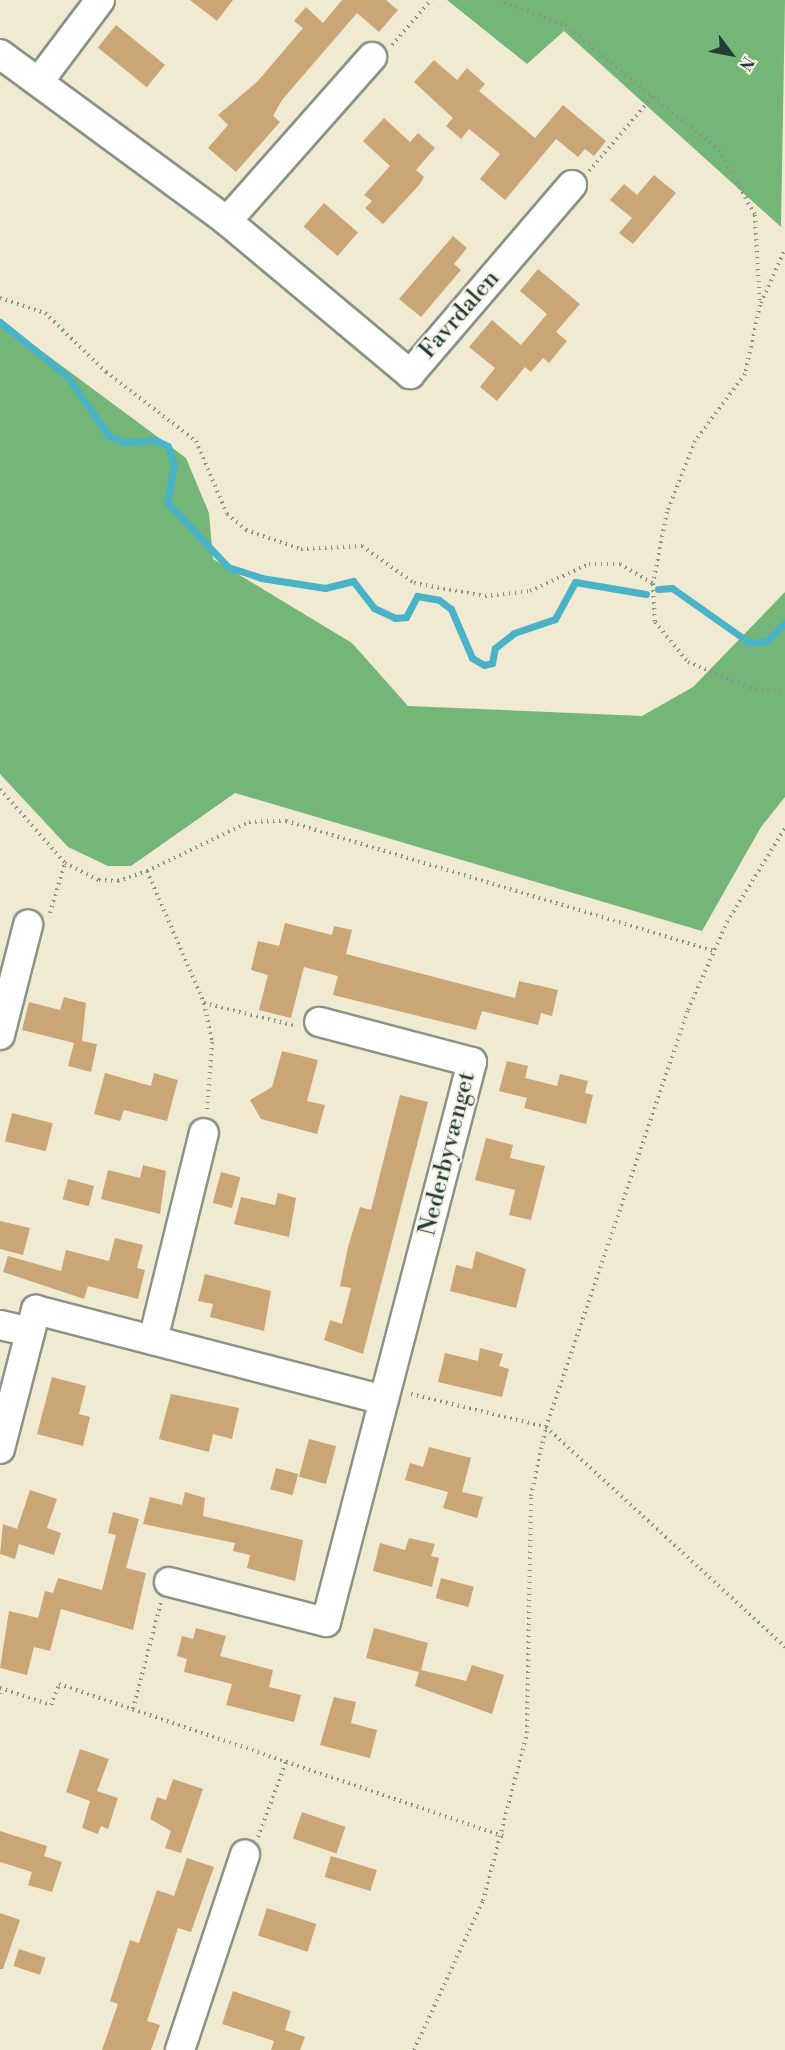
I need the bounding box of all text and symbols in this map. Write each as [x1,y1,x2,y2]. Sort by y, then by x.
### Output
north arrow [701,24,761,84]
text: N [734,53,758,74]
street label: Favrdalen [414,265,506,365]
street label: Nederbyvænget [414,1069,482,1239]

